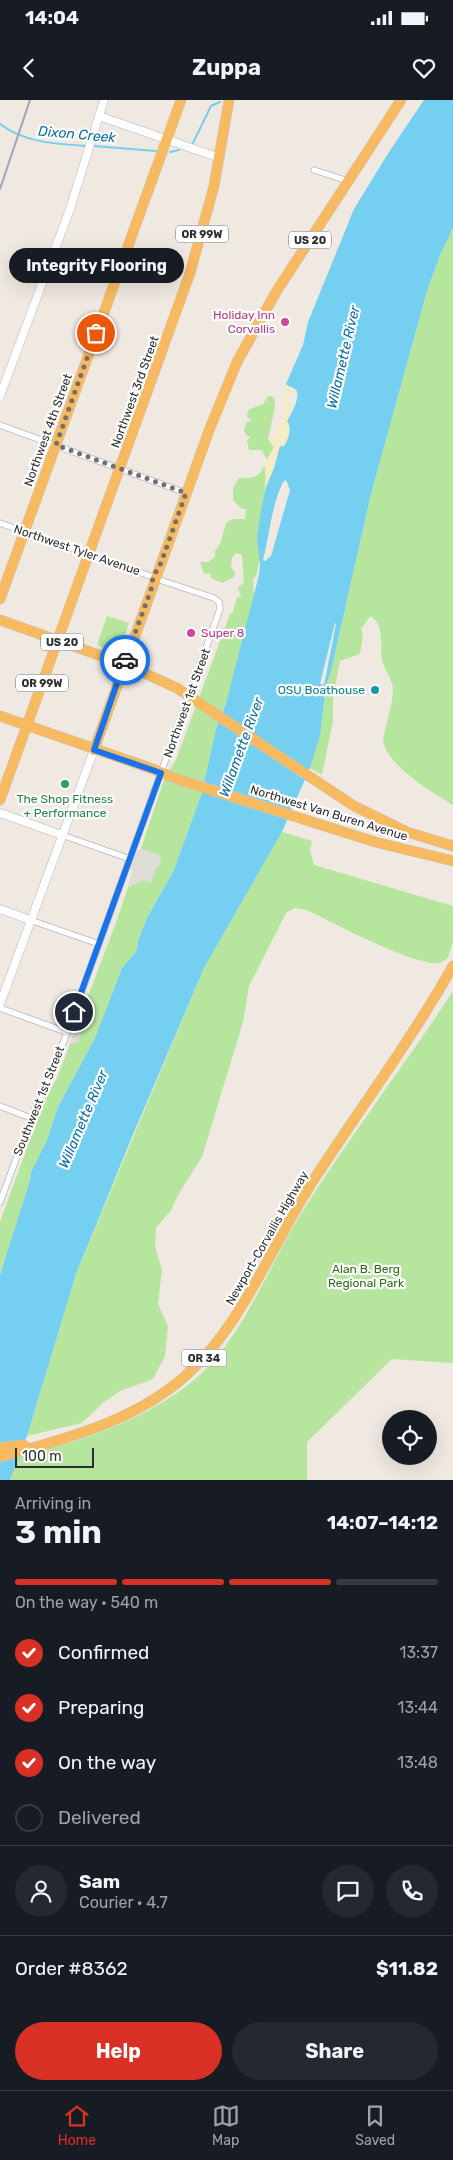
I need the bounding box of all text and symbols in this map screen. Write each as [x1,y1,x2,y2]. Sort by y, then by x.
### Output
text: 14:04 [25,6,79,29]
icon: back [15,54,43,82]
text: Zuppa [192,54,261,81]
icon: heart [410,54,438,82]
water label: Dixon Creek [37,123,117,146]
road number: OR 99W [176,226,228,242]
road number: US 20 [289,232,331,248]
callout: Integrity Flooring [8,248,184,283]
text: Integrity Flooring [26,256,167,275]
water label: Willamette River [323,303,364,410]
place label: Holiday Inn Corvallis [213,308,275,336]
pin [75,312,117,354]
marker: Holiday Inn Corvallis [279,316,291,328]
icon: bag [82,319,110,347]
street label: Northwest 3rd Street [108,334,162,450]
street label: Northwest 4th Street [21,372,75,488]
street label: Northwest Tyler Avenue [12,522,142,578]
place label: Super 8 [201,626,244,640]
marker: Super 8 [185,627,197,639]
road number: US 20 [41,634,83,650]
courier [100,635,150,685]
icon: car [111,646,139,674]
street label: Northwest 1st Street [161,646,213,760]
road number: OR 99W [16,674,68,692]
place label: OSU Boathouse [278,683,365,697]
marker: OSU Boathouse [369,684,381,696]
water label: Willamette River [216,694,268,799]
marker: The Shop Fitness + Performance [59,778,71,790]
street label: Northwest Van Buren Avenue [249,782,410,844]
place label: The Shop Fitness + Performance [17,792,113,820]
pin [53,991,95,1033]
icon: home [60,998,88,1026]
street label: Southwest 1st Street [11,1044,68,1158]
water label: Willamette River [55,1067,112,1171]
street label: Newport-Corvallis Highway [223,1168,311,1307]
park label: Alan B. Berg Regional Park [328,1262,405,1290]
road number: OR 34 [182,1350,226,1366]
map controls [382,1410,437,1465]
button: locate [382,1410,437,1465]
scale bar [15,1445,94,1468]
text: 100 m [22,1448,62,1465]
text: Arriving in [15,1494,91,1513]
text: 14:07–14:12 [327,1511,438,1534]
text: 3 min [15,1513,102,1551]
text: On the way · 540 m [15,1593,158,1612]
icon: check [15,1639,43,1667]
text: Confirmed [58,1641,149,1664]
text: 13:37 [400,1643,438,1662]
icon: check [15,1694,43,1722]
text: Preparing [58,1696,144,1719]
text: 13:44 [398,1698,438,1717]
icon: check [15,1749,43,1777]
text: On the way [58,1751,156,1774]
text: 13:48 [397,1753,438,1772]
text: Delivered [58,1806,141,1829]
button: person [15,1865,67,1917]
button: chat [322,1865,374,1917]
button: phone [386,1865,438,1917]
text: Sam [79,1870,120,1893]
text: Courier · 4.7 [79,1893,168,1912]
text: Order #8362 [15,1957,128,1980]
text: $11.82 [376,1957,438,1980]
button: Help [15,2022,222,2080]
button: Share [232,2022,438,2080]
tab: Home [58,2102,96,2149]
tab: Map [212,2102,240,2149]
tab: Saved [355,2102,395,2149]

